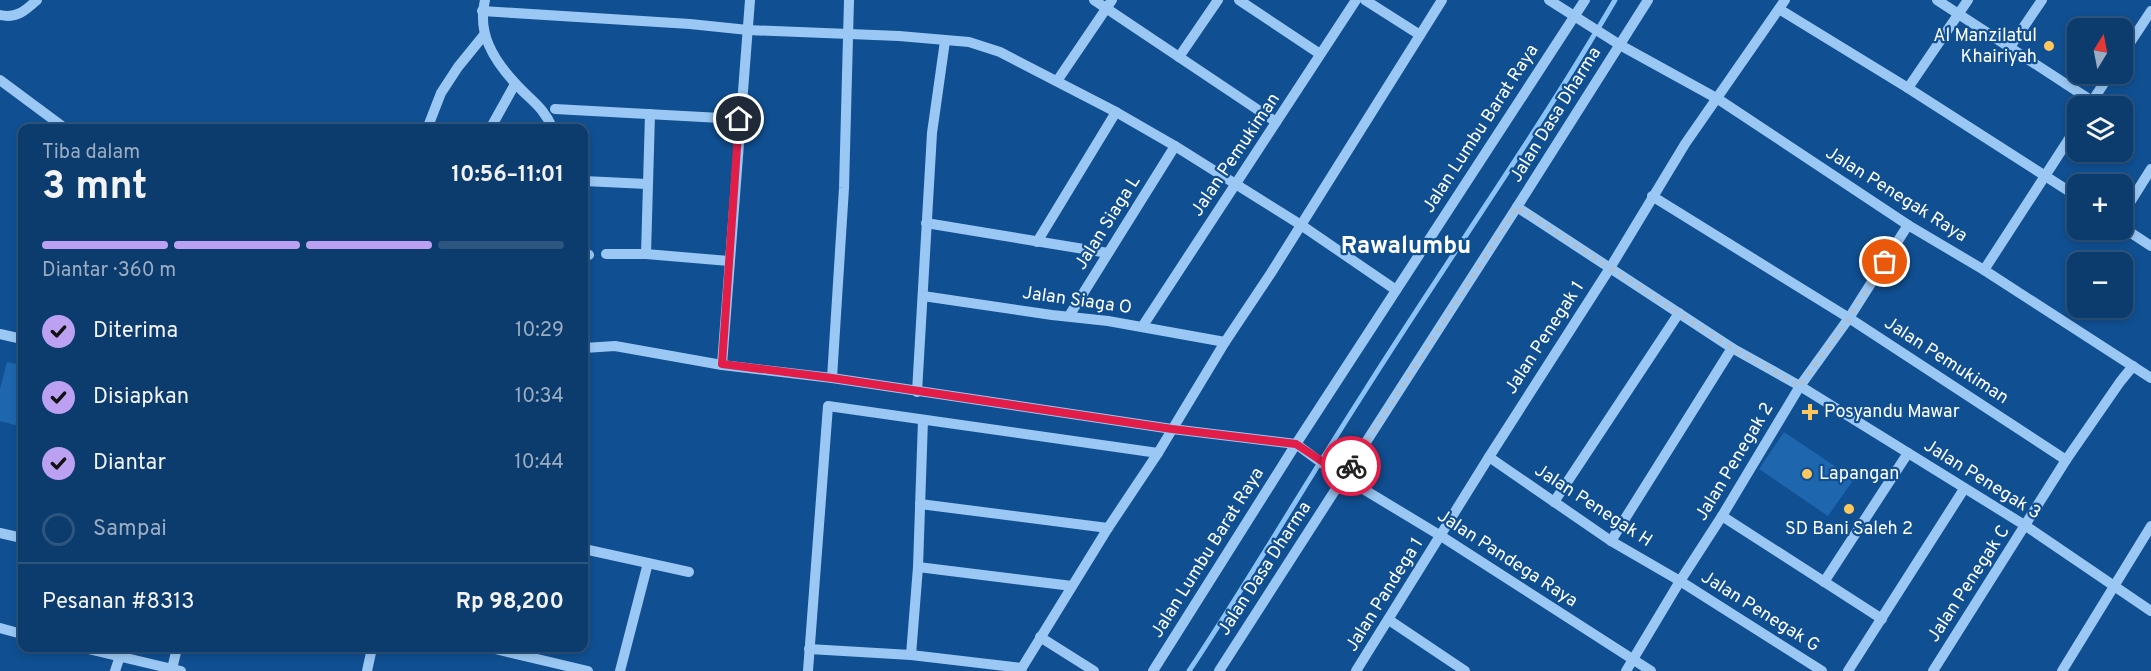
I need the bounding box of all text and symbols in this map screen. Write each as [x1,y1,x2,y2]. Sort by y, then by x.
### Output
north arrow [2067,18,2133,84]
map controls [2067,18,2133,318]
place label: Al Manzilatul Khairiyah [1933,25,2037,69]
marker: Al Manzilatul Khairiyah [2042,39,2056,53]
street label: Jalan Lumbu Barat Raya [1418,40,1544,218]
street label: Jalan Dasa Dharma [1505,43,1607,187]
street label: Jalan Pemukiman [1186,89,1286,221]
pin [713,93,764,144]
button: layers [2067,96,2133,162]
icon: home [722,102,755,135]
text: Tiba dalam [42,140,140,166]
street label: Jalan Penegak Raya [1821,142,1971,248]
text: 10:56–11:01 [451,162,564,189]
text: 3 mnt [42,164,147,213]
street label: Jalan Siaga L [1070,171,1146,275]
button: + [2067,174,2133,240]
district label: Rawalumbu [1341,232,1471,262]
pin [1859,236,1910,287]
icon: bag [1868,245,1901,278]
button: − [2067,252,2133,318]
text: Diantar · 360 m [42,258,176,284]
street label: Jalan Penegak 1 [1500,277,1590,399]
street label: Jalan Siaga O [1021,282,1133,320]
street label: Jalan Pemukiman [1879,312,2013,410]
icon: check [42,315,75,348]
text: Diterima [93,318,178,345]
text: 10:29 [515,318,564,344]
icon: check [42,381,75,414]
text: Disiapkan [93,384,189,411]
text: 10:34 [515,384,564,410]
street label: Jalan Penegak 2 [1691,399,1779,525]
place label: Posyandu Mawar [1824,401,1960,424]
marker: Posyandu Mawar [1801,403,1819,421]
street label: Jalan Penegak 3 [1919,435,2045,525]
courier [1321,436,1381,496]
icon: check [42,447,75,480]
text: Diantar [93,450,166,477]
text: 10:44 [514,450,564,476]
icon: bike [1335,450,1368,483]
street label: Jalan Penegak H [1530,459,1656,553]
place label: Lapangan [1819,463,1899,486]
street label: Jalan Lumbu Barat Raya [1146,464,1270,642]
marker: Lapangan [1800,467,1814,481]
street label: Jalan Dasa Dharma [1213,498,1317,640]
marker: SD Bani Saleh 2 [1842,502,1856,516]
street label: Jalan Pandega Raya [1432,505,1582,613]
text: Sampai [93,516,167,543]
place label: SD Bani Saleh 2 [1785,518,1913,541]
street label: Jalan Penegak C [1923,521,2015,647]
street label: Jalan Pandega 1 [1341,534,1429,656]
street label: Jalan Penegak G [1696,566,1824,658]
text: Pesanan #8313 [42,589,195,616]
text: Rp 98,200 [456,589,564,616]

